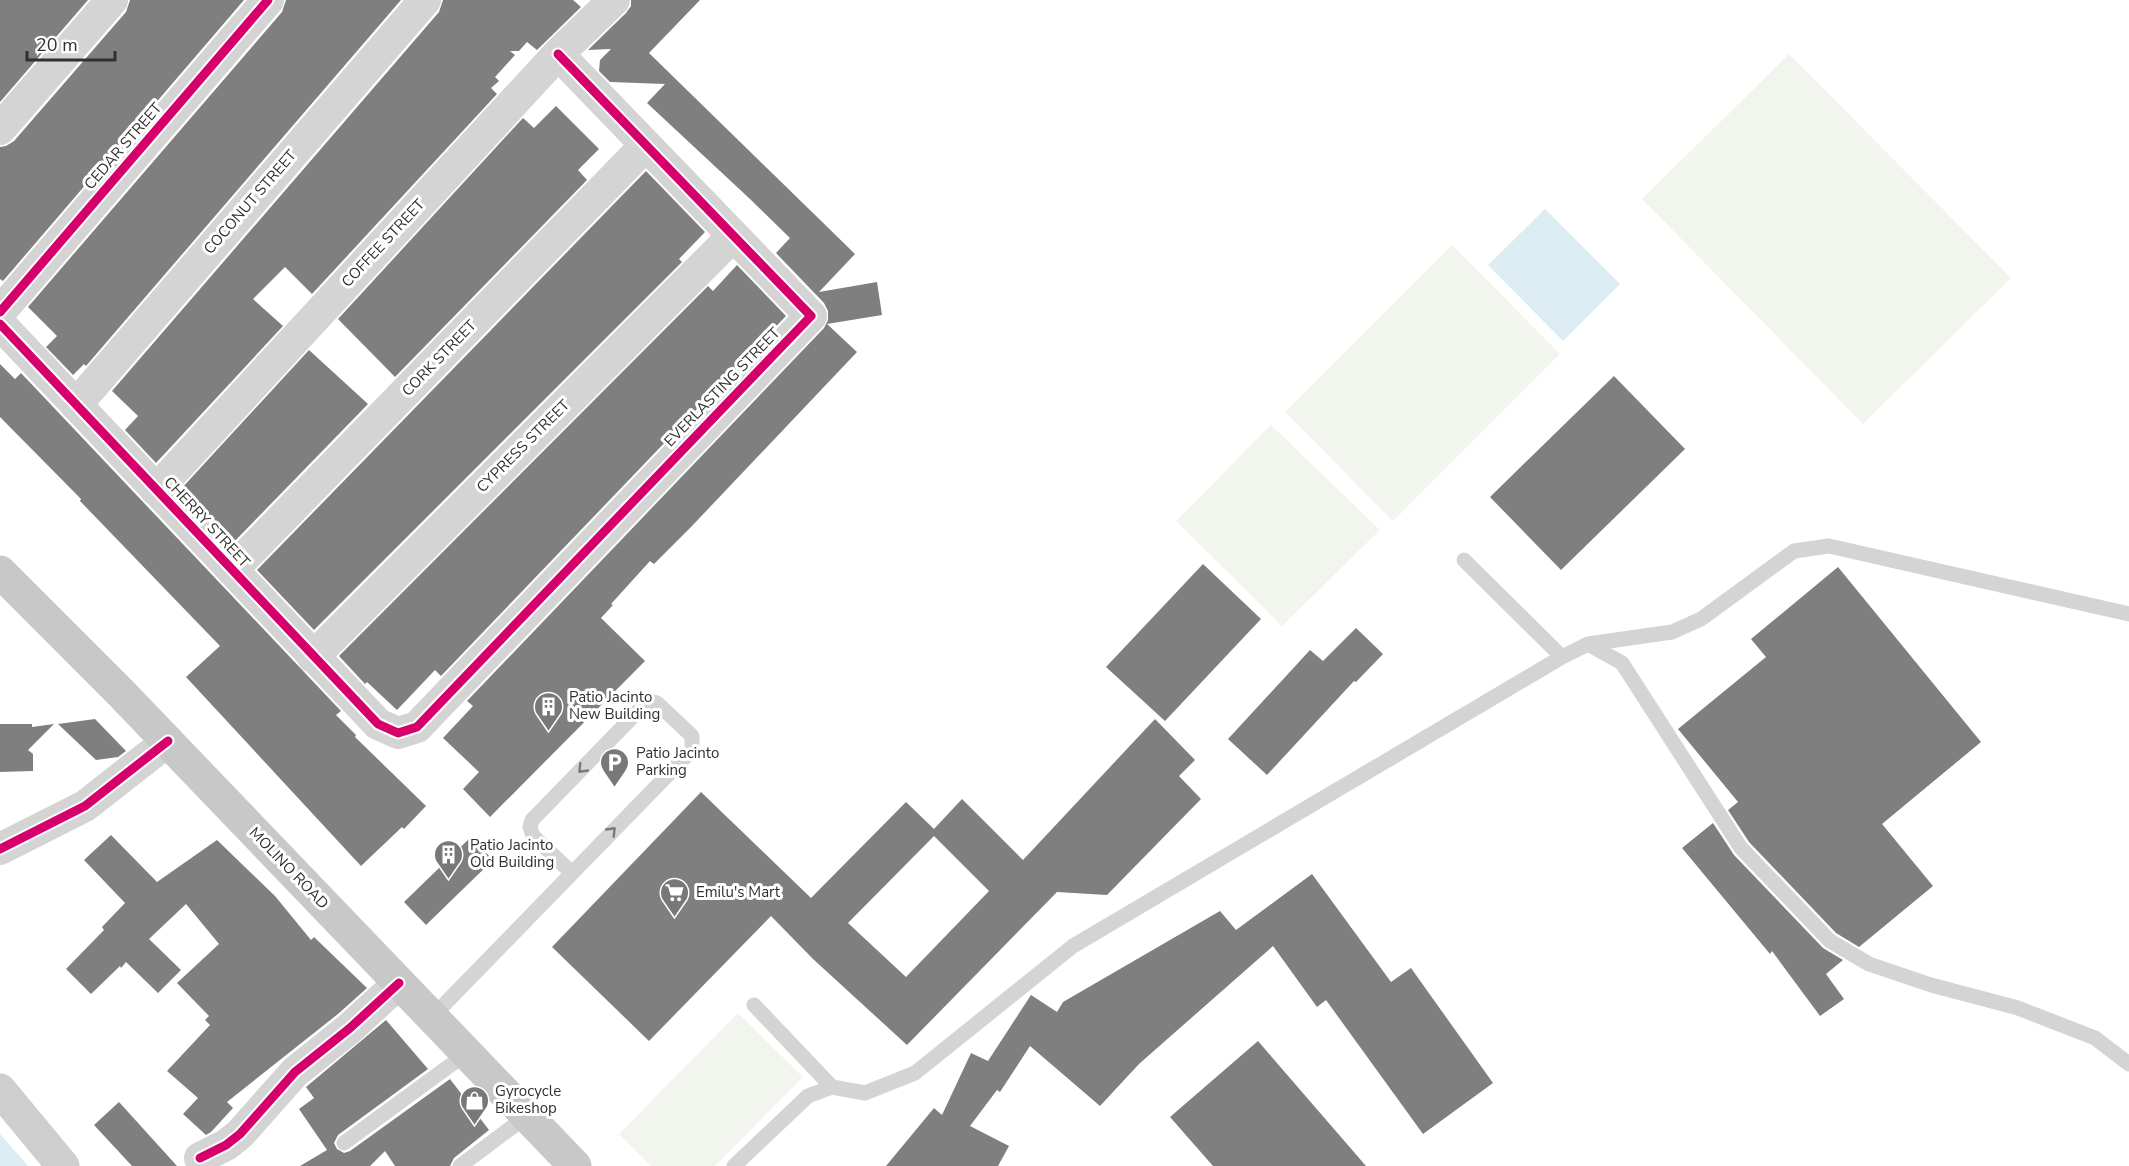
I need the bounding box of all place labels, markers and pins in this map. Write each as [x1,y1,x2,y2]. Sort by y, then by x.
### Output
place label: Patio Jacinto New Building [569,687,660,724]
building icon: Patio Jacinto New Building [532,690,564,732]
place label: Patio Jacinto Parking [636,743,719,780]
parking icon: Patio Jacinto Parking [599,746,631,788]
place label: Patio Jacinto Old Building [470,835,554,872]
building icon: Patio Jacinto Old Building [433,838,465,880]
supermarket icon: Emilu's Mart [659,876,691,918]
place label: Emilu's Mart [696,882,781,902]
place label: Gyrocycle Bikeshop [495,1081,561,1118]
shop icon: Gyrocycle Bikeshop [458,1084,490,1126]

